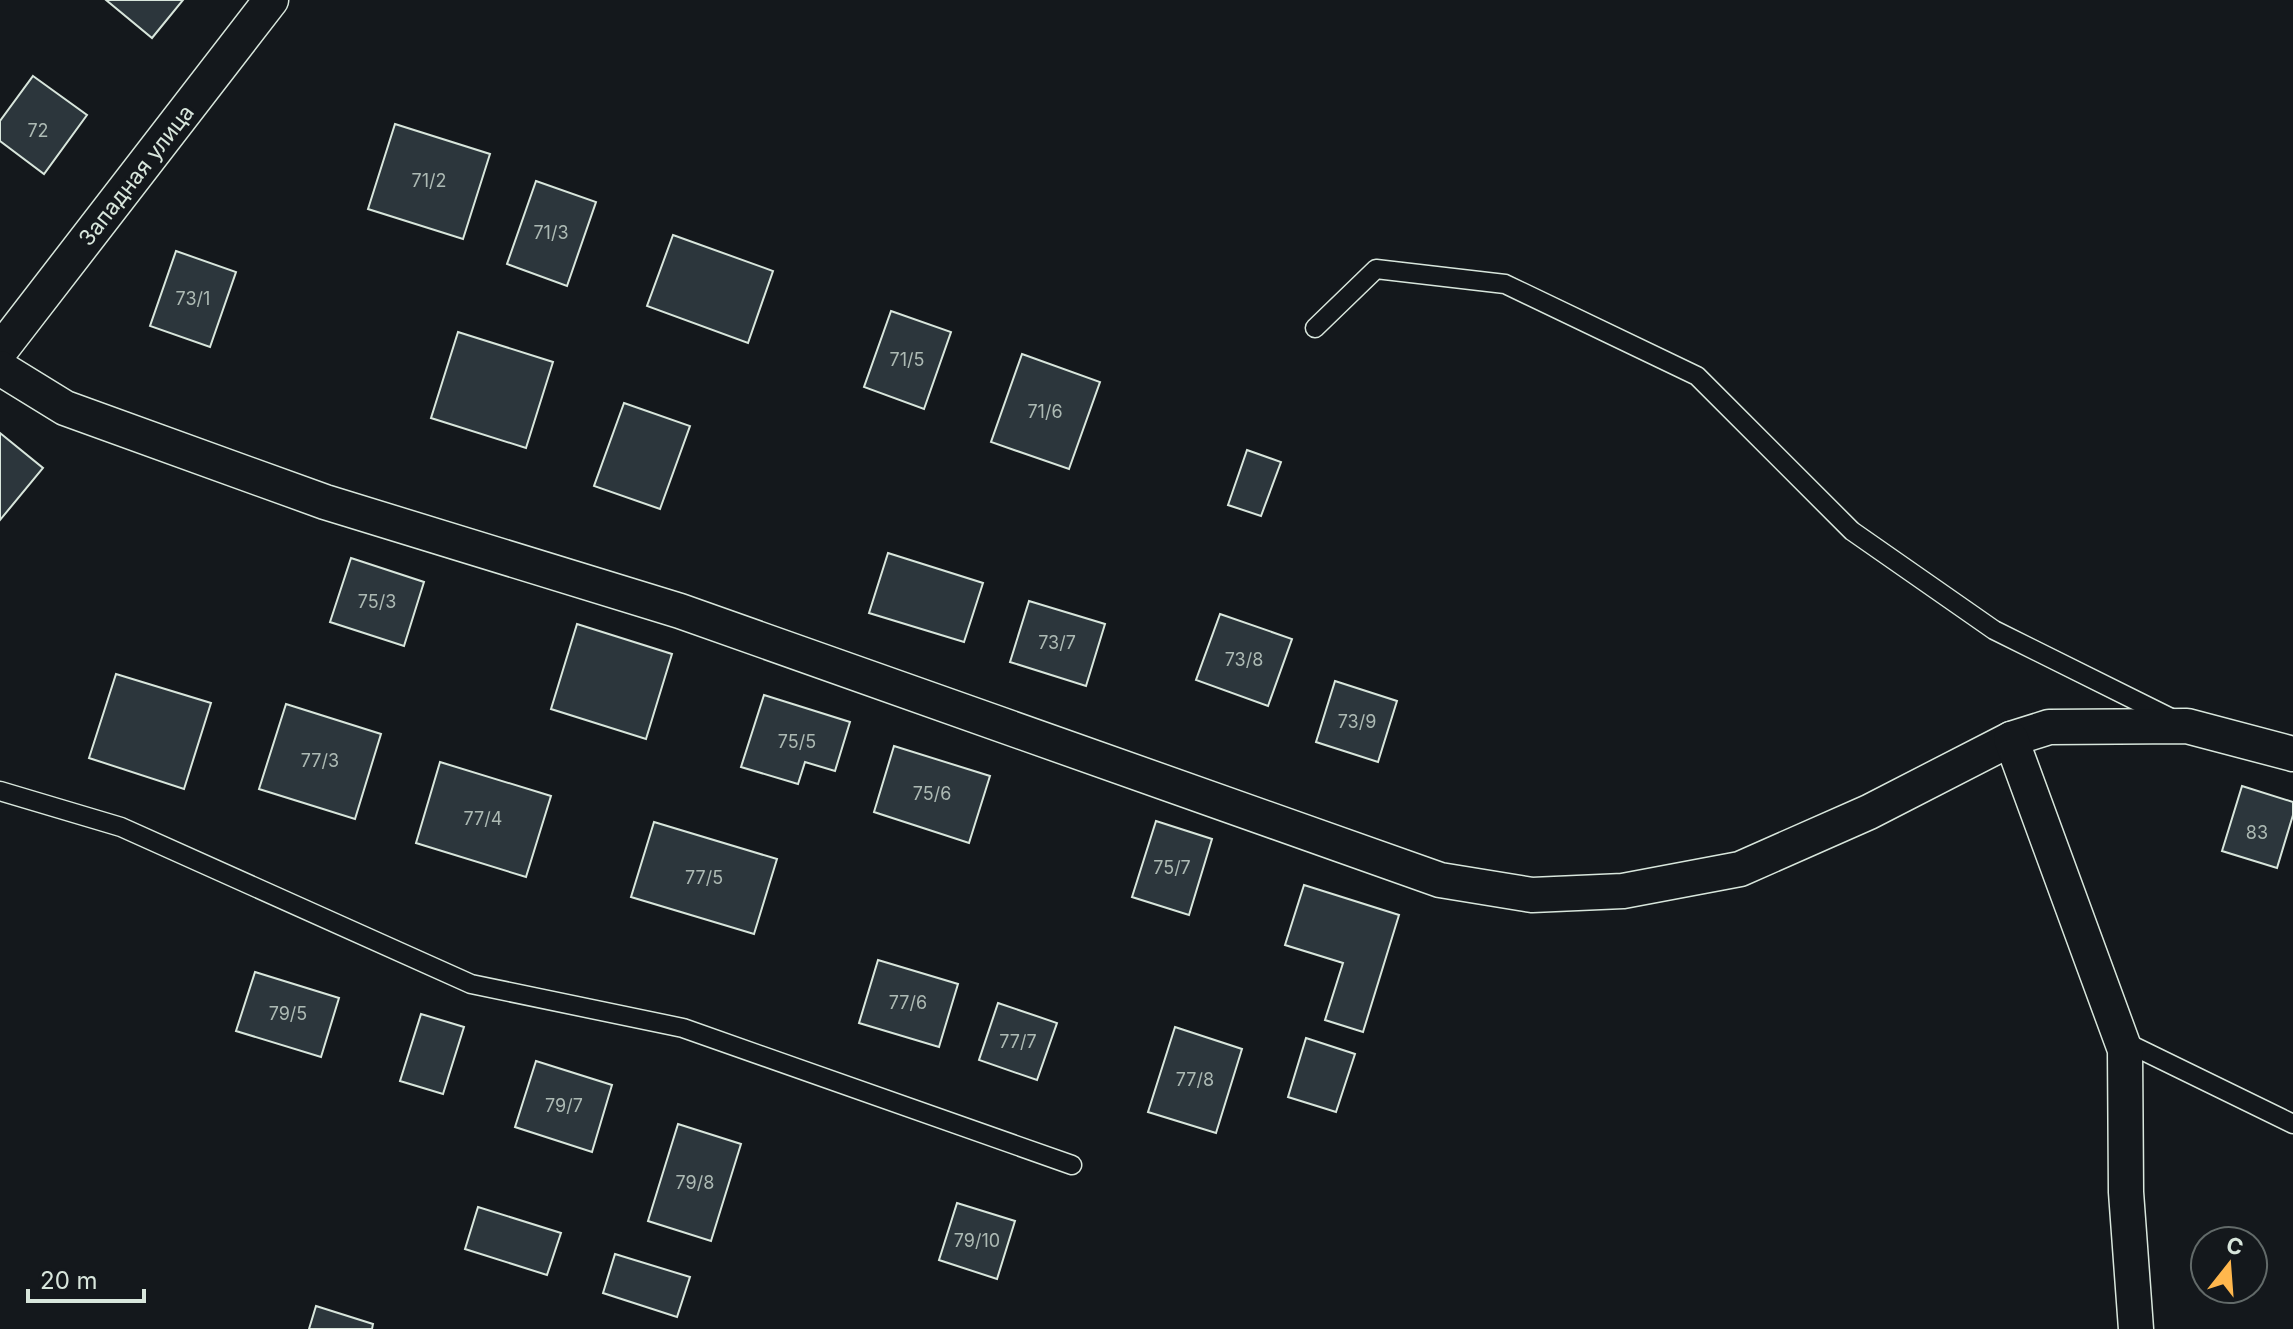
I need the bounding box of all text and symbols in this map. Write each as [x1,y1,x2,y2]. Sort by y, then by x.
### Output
street label: Западная улица [73,99,199,251]
house number: 72 [27,120,49,141]
house number: 71/2 [412,170,446,191]
house number: 71/3 [533,222,569,243]
house number: 73/1 [176,288,210,309]
house number: 71/5 [890,349,924,370]
house number: 71/6 [1027,401,1063,422]
house number: 75/3 [358,591,396,612]
house number: 73/7 [1038,632,1076,653]
house number: 73/8 [1225,649,1263,670]
house number: 73/9 [1338,711,1376,732]
house number: 75/5 [778,731,816,752]
house number: 77/3 [301,750,339,771]
house number: 75/6 [913,783,951,804]
house number: 77/4 [464,808,502,829]
house number: 83 [2246,822,2268,843]
house number: 75/7 [1153,857,1191,878]
house number: 77/5 [685,867,723,888]
house number: 77/6 [889,992,927,1013]
house number: 79/5 [269,1003,307,1024]
house number: 77/7 [999,1031,1037,1052]
house number: 77/8 [1176,1069,1214,1090]
house number: 79/7 [545,1095,583,1116]
house number: 79/8 [676,1172,714,1193]
north arrow [2189,1225,2269,1305]
house number: 79/10 [954,1230,1000,1251]
text: С [2223,1231,2246,1261]
scale bar [28,1253,144,1303]
text: 20 m [40,1266,98,1295]

